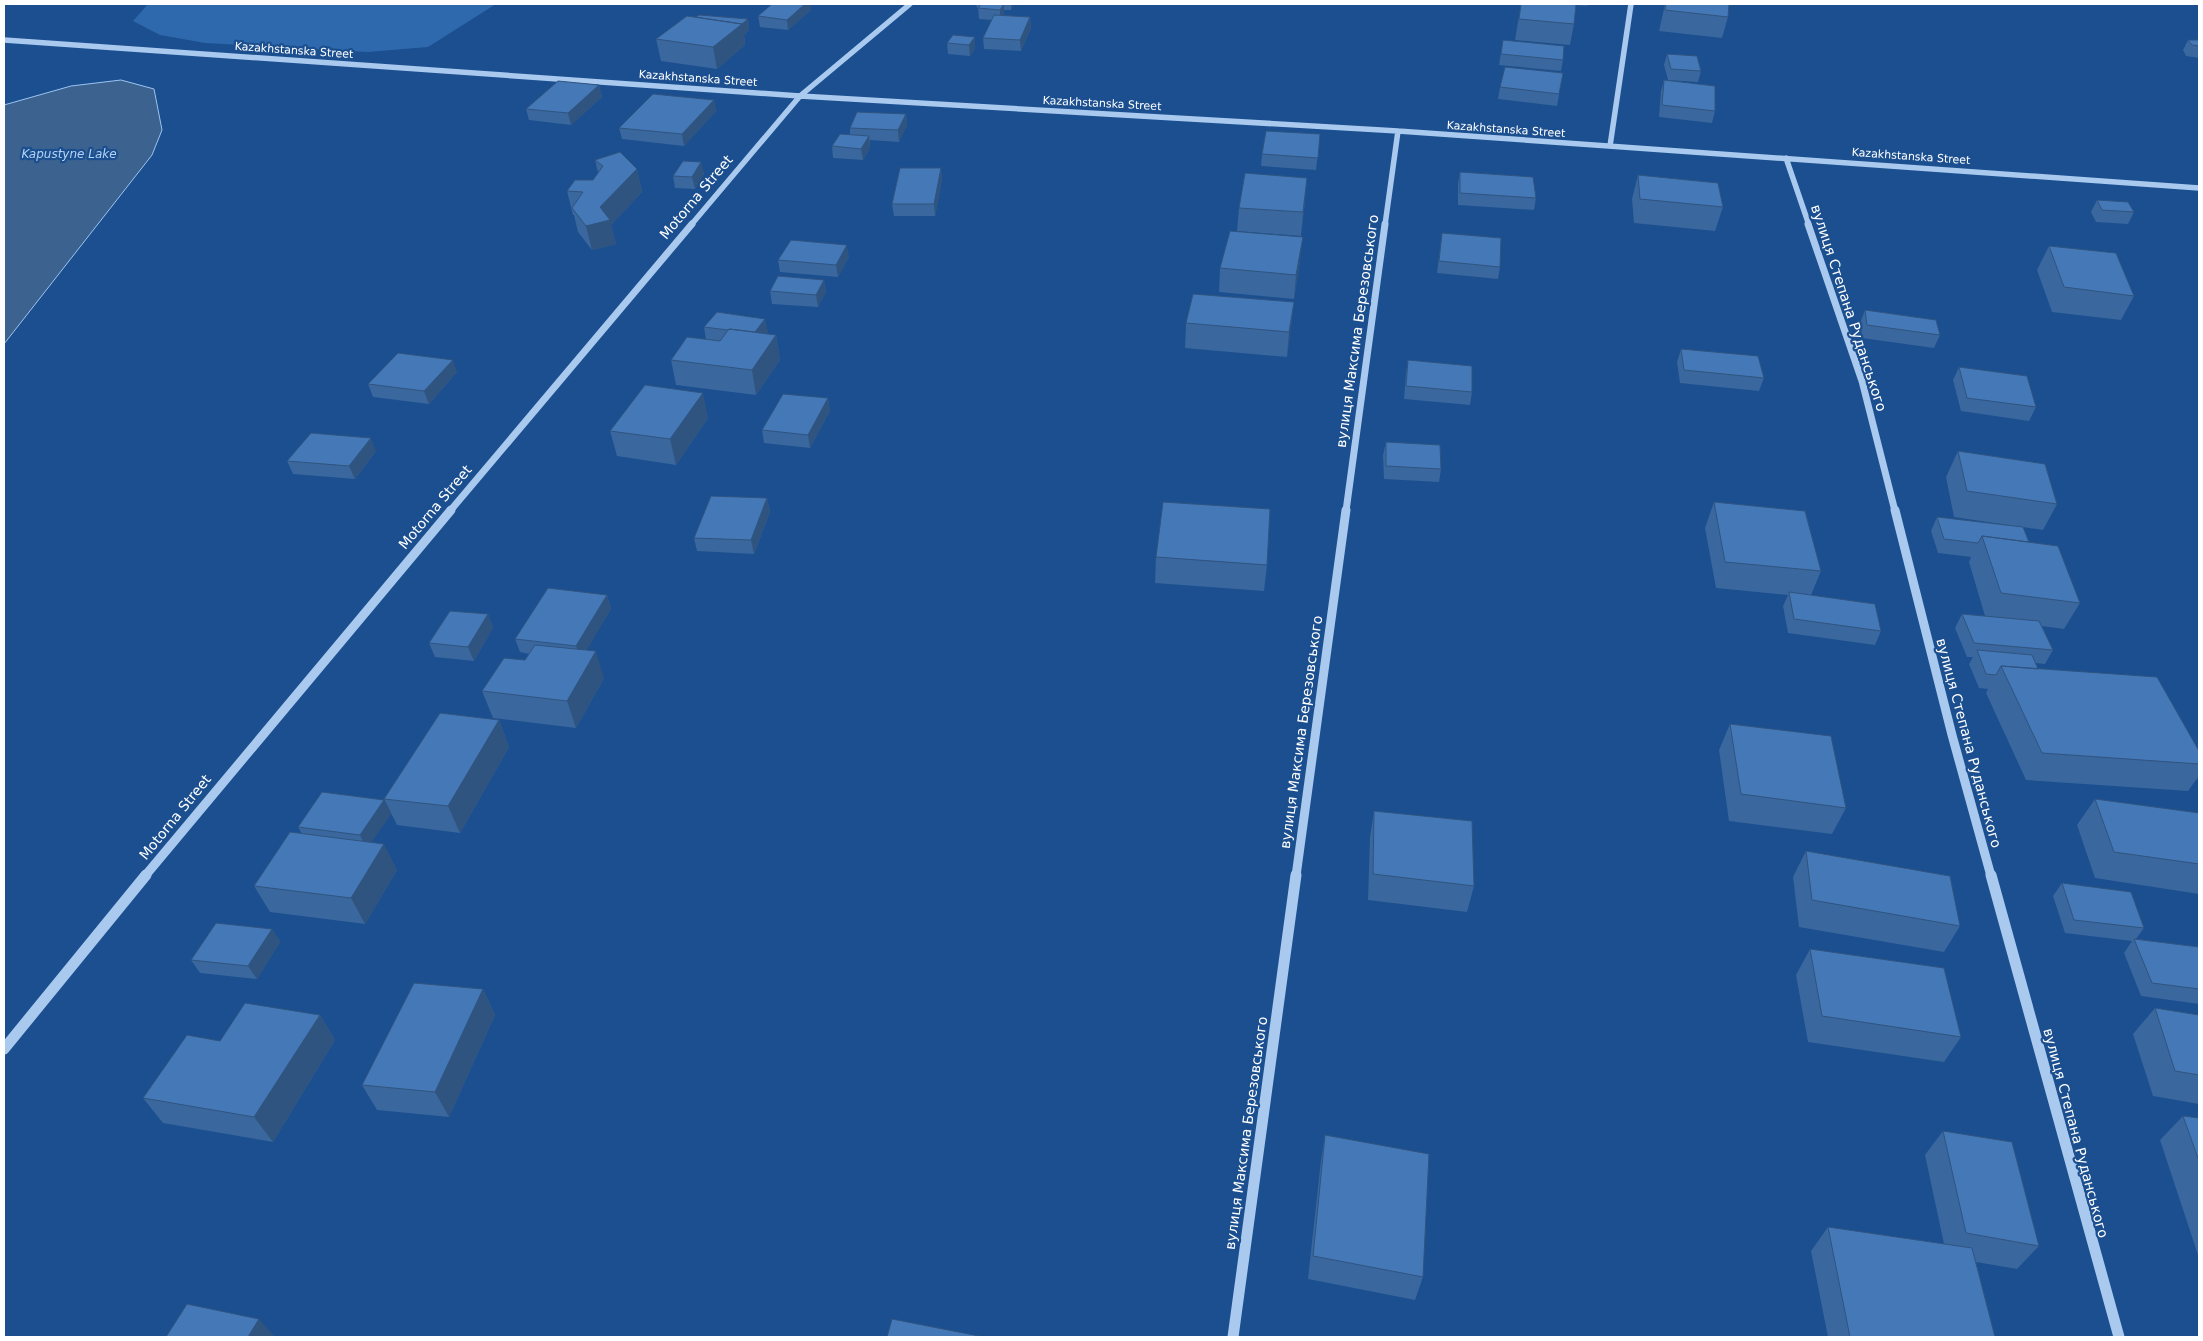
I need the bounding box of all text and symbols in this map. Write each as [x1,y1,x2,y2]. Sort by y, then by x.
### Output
street label: Kazakhstanska Street [234,40,354,61]
street label: Kazakhstanska Street [638,68,758,89]
street label: Kazakhstanska Street [1042,94,1162,113]
street label: Kazakhstanska Street [1446,119,1566,140]
street label: Kazakhstanska Street [1851,146,1971,167]
water label: Kapustyne Lake [21,147,117,161]
street label: Motorna Street [656,151,736,242]
street label: вулиця Степана Руданського [1808,203,1890,413]
street label: вулиця Максима Березовського [1333,213,1381,449]
street label: Motorna Street [395,461,475,552]
street label: вулиця Максима Березовського [1277,614,1325,850]
street label: вулиця Степана Руданського [1933,636,2005,850]
street label: Motorna Street [136,771,214,863]
street label: вулиця Максима Березовського [1222,1015,1270,1251]
street label: вулиця Степана Руданського [2040,1026,2112,1240]

